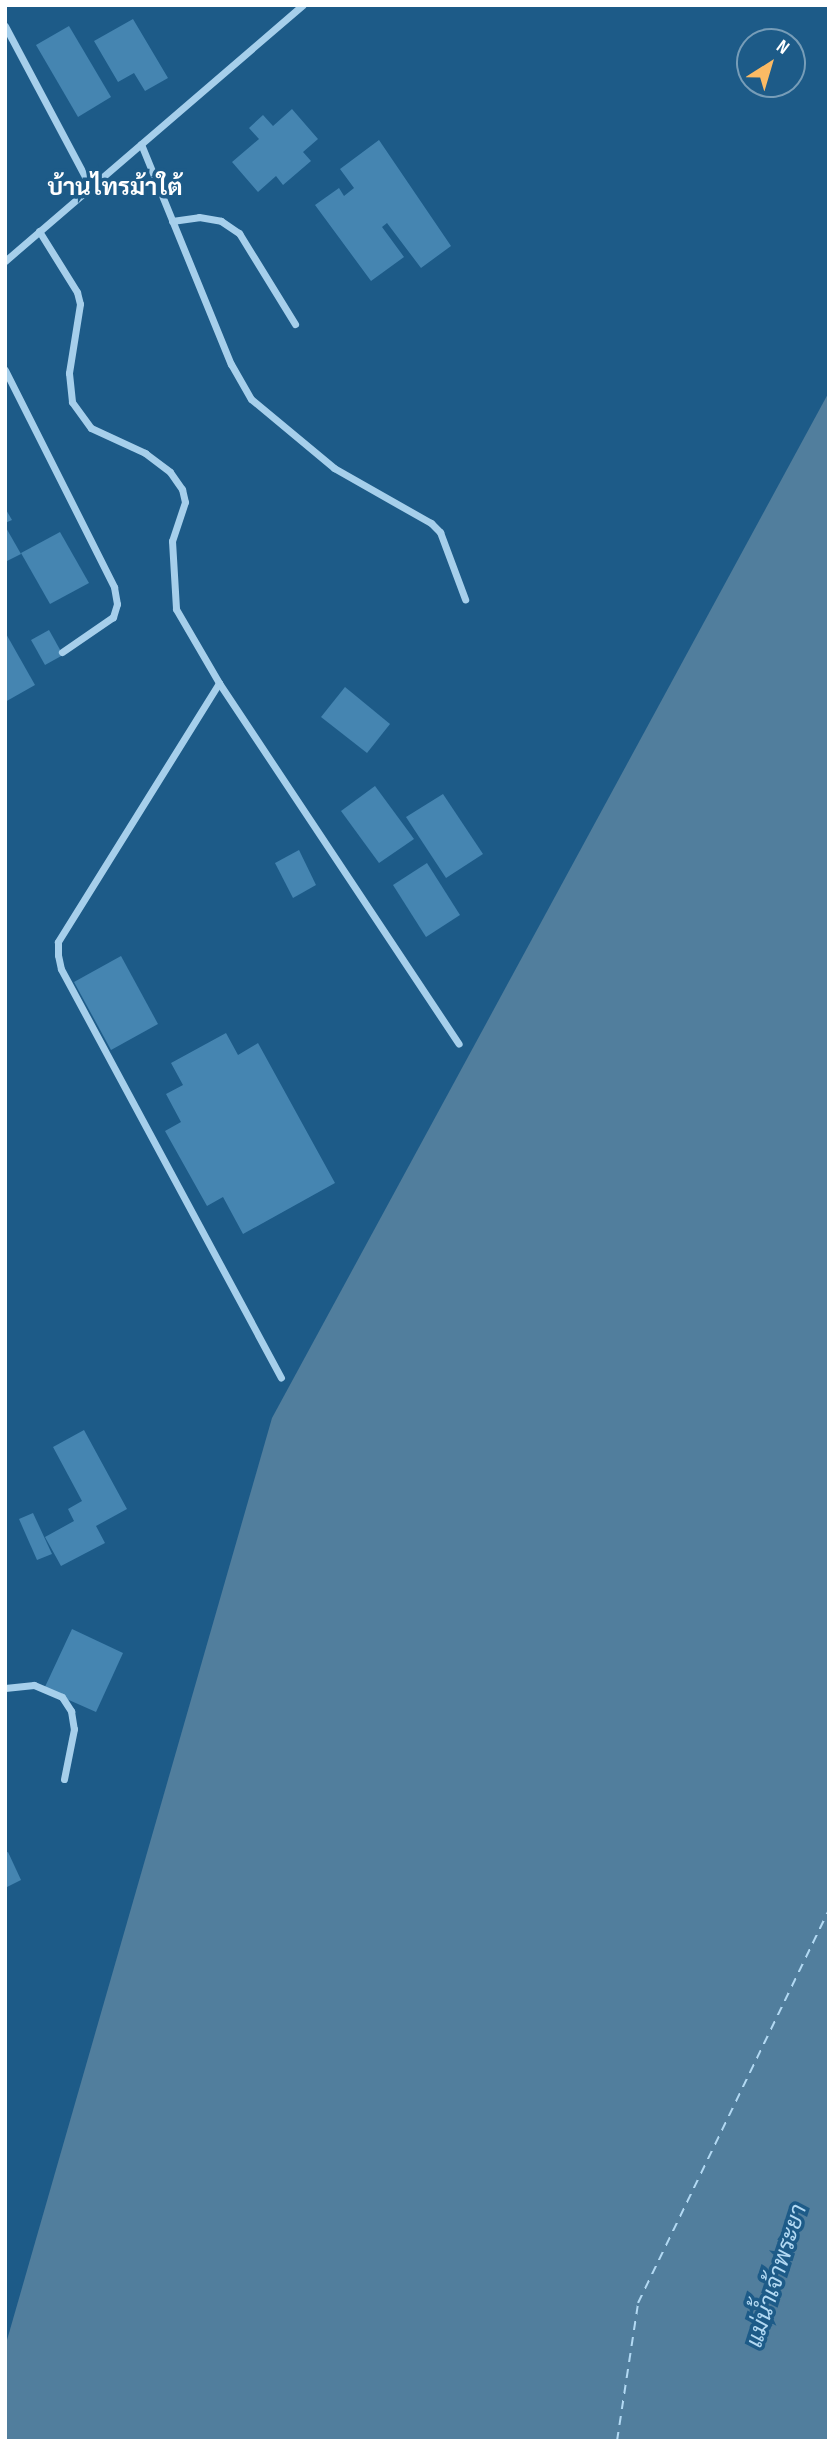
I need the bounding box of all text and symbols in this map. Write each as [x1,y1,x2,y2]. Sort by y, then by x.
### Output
north arrow [736,28,806,98]
text: N [772,35,794,60]
district label: บ้านไทรม้าใต้ [47,174,183,202]
water label: แม่น้ำเจ้าพระยา [741,2201,813,2351]

